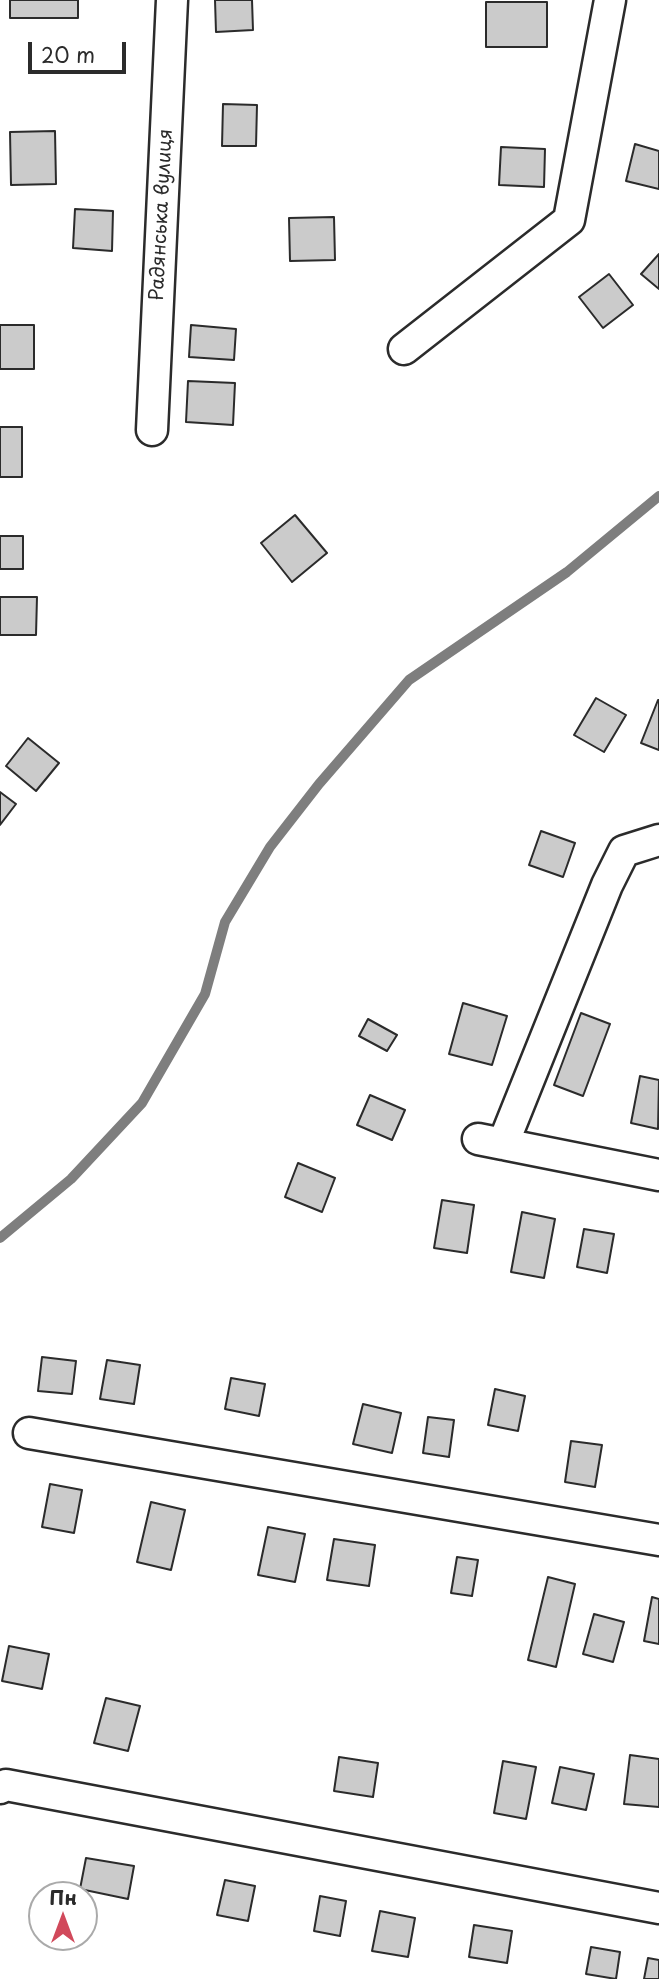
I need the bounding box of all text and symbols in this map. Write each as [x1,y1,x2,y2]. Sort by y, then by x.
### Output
scale bar [32,28,130,72]
text: 20 m [41,38,95,70]
street label: Радянська вулиця [146,128,178,302]
north arrow [28,1881,98,1951]
text: Пн [49,1883,77,1911]

